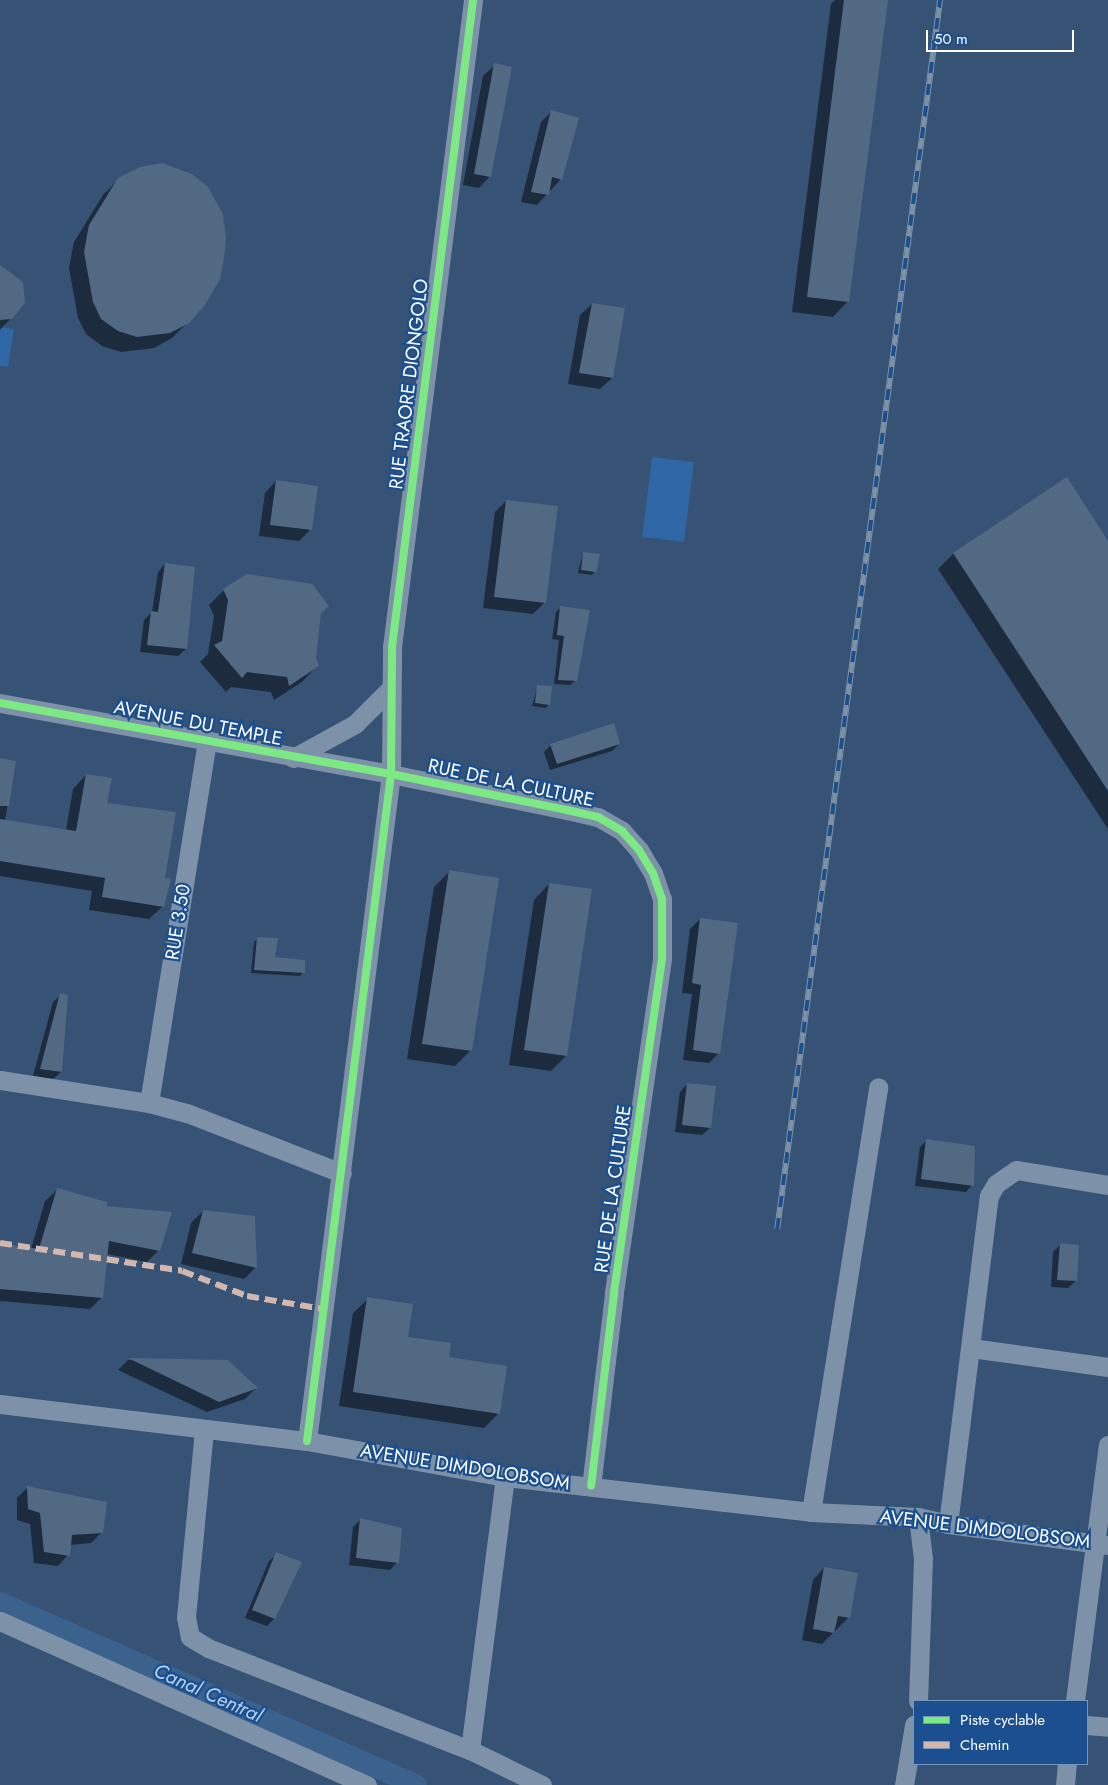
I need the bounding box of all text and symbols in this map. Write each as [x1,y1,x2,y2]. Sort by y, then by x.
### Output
scale bar [928,20,1076,52]
text: 50 m [934,28,968,50]
street label: RUE TRAORE DIONGOLO [385,277,433,491]
street label: AVENUE DU TEMPLE [112,695,284,751]
street label: RUE DE LA CULTURE [426,754,596,812]
street label: RUE 3.50 [161,882,195,962]
street label: RUE DE LA CULTURE [590,1104,636,1274]
street label: AVENUE DIMDOLOBSOM [359,1439,571,1495]
street label: AVENUE DIMDOLOBSOM [879,1505,1091,1553]
water label: Canal Central [150,1658,266,1728]
legend [913,1700,1088,1765]
text: Piste cyclable [960,1709,1045,1731]
text: Chemin [960,1734,1009,1756]

